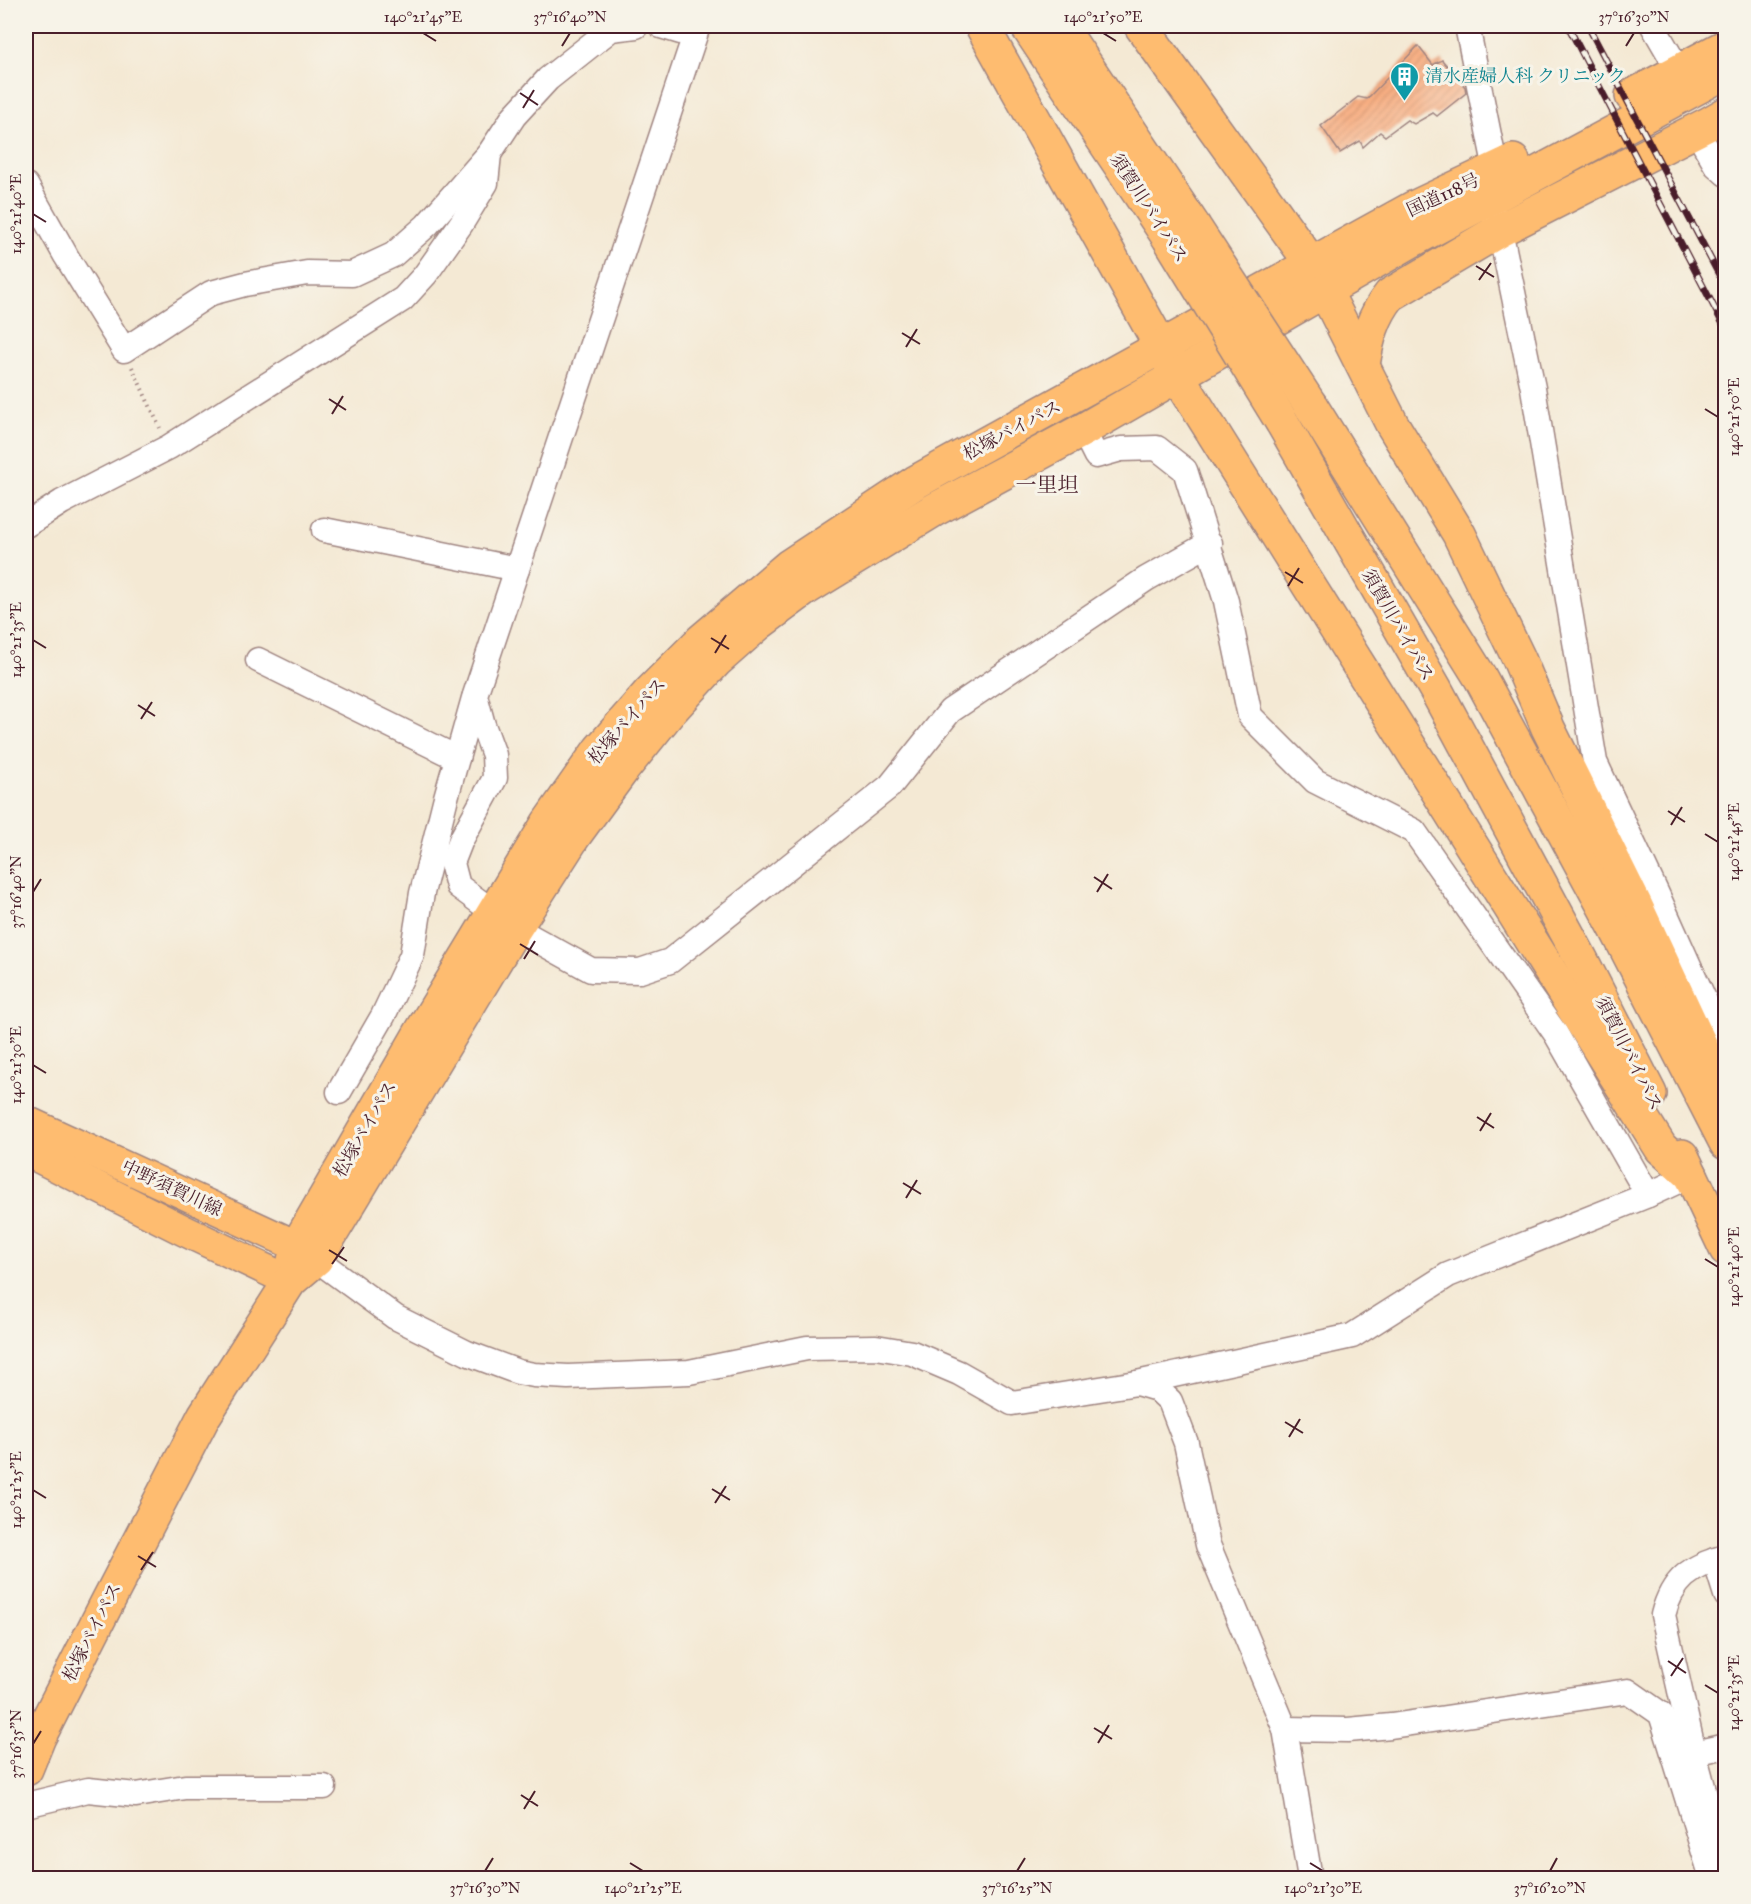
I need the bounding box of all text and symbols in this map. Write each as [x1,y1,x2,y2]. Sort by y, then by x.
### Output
text: 140°21'45"E [384,8,463,26]
text: 37°16'40"N [533,8,607,26]
text: 140°21'50"E [1064,8,1143,26]
text: 37°16'30"N [1598,8,1670,26]
building icon: 清水産婦人科 クリニック [1388,60,1420,102]
place label: 清水産婦人科 クリニック [1425,65,1626,87]
street label: 須賀川バイパス [1106,149,1192,267]
street label: 国道118号 [1403,169,1483,221]
text: 140°21'40"E [7,174,25,254]
text: 140°21'50"E [1725,377,1743,456]
street label: 松塚バイパス [959,395,1065,465]
district label: 一里坦 [1016,472,1079,498]
street label: 須賀川バイパス [1357,565,1439,685]
text: 140°21'35"E [7,602,25,678]
street label: 松塚バイパス [583,673,671,769]
text: 140°21'45"E [1725,802,1743,881]
text: 37°16'40"N [7,855,25,929]
street label: 須賀川バイパス [1591,992,1667,1114]
text: 140°21'30"E [7,1026,25,1104]
street label: 松塚バイパス [329,1077,401,1181]
street label: 中野須賀川線 [118,1155,226,1221]
text: 140°21'40"E [1725,1227,1743,1307]
text: 140°21'25"E [7,1451,25,1529]
street label: 松塚バイパス [58,1579,126,1685]
text: 140°21'35"E [1725,1655,1743,1731]
text: 37°16'35"N [7,1709,25,1779]
text: 37°16'30"N [449,1879,521,1897]
text: 140°21'25"E [604,1879,682,1897]
text: 37°16'25"N [982,1879,1053,1897]
text: 140°21'30"E [1284,1879,1362,1897]
text: 37°16'20"N [1514,1879,1587,1897]

